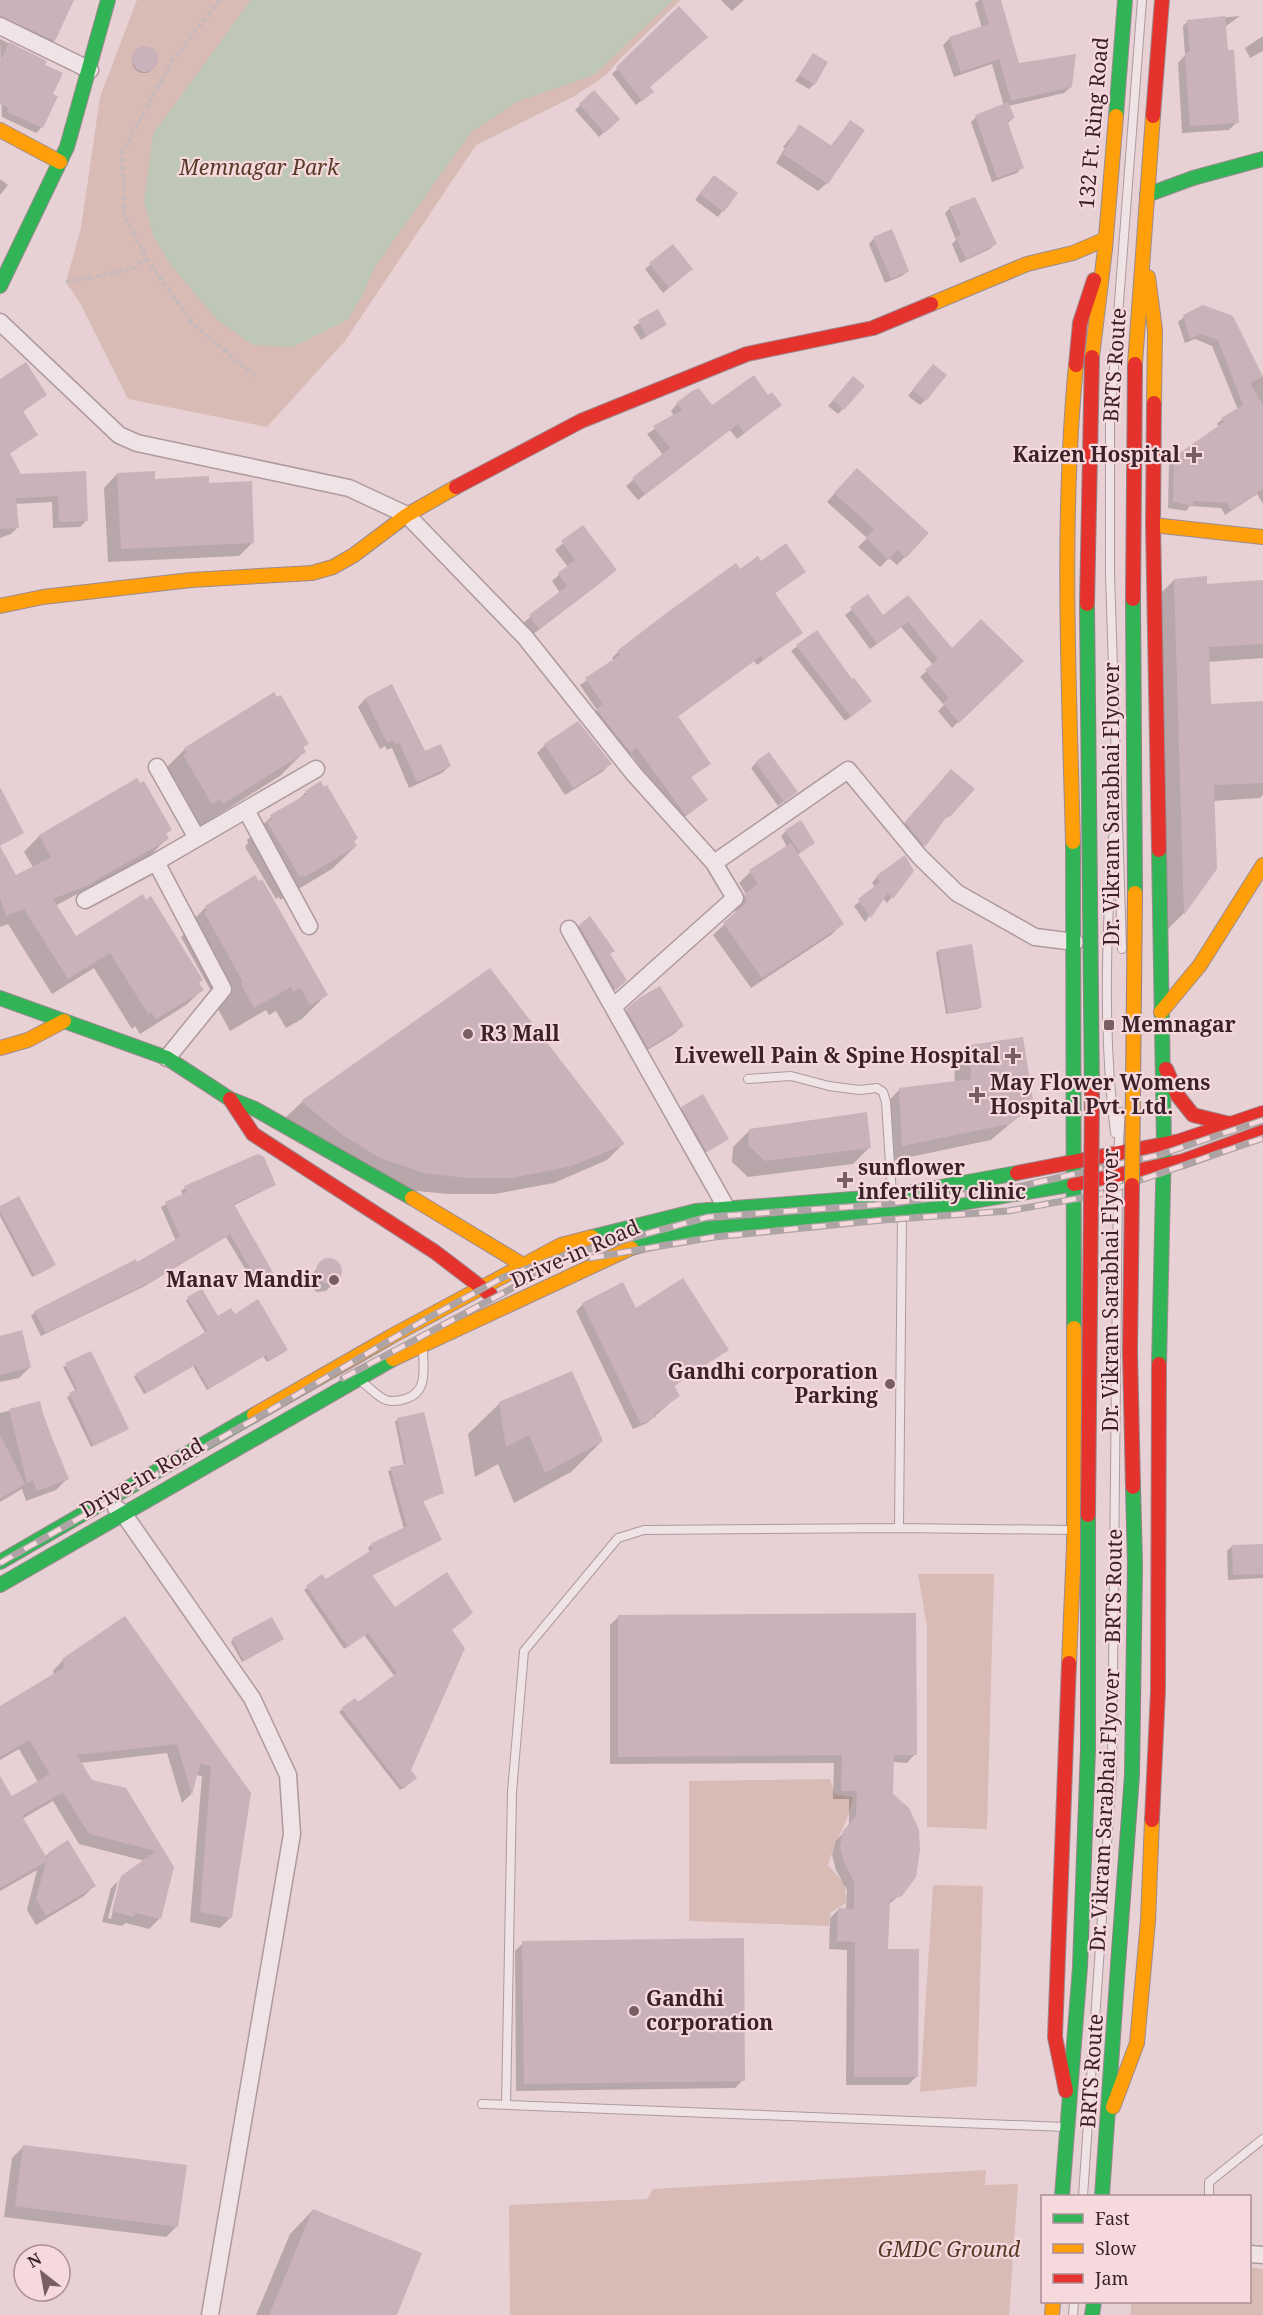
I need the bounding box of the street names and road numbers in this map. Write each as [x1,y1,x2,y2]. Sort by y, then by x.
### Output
street label: 132 Ft. Ring Road [1072,36,1114,210]
street label: BRTS Route [1096,307,1132,423]
street label: Dr. Vikram Sarabhai Flyover [1097,662,1125,946]
street label: Dr. Vikram Sarabhai Flyover [1096,1148,1124,1432]
street label: Drive-in Road [506,1212,643,1294]
street label: Drive-in Road [75,1430,208,1524]
street label: BRTS Route [1098,1528,1128,1644]
street label: Dr. Vikram Sarabhai Flyover [1083,1667,1125,1952]
street label: BRTS Route [1073,2013,1109,2129]

